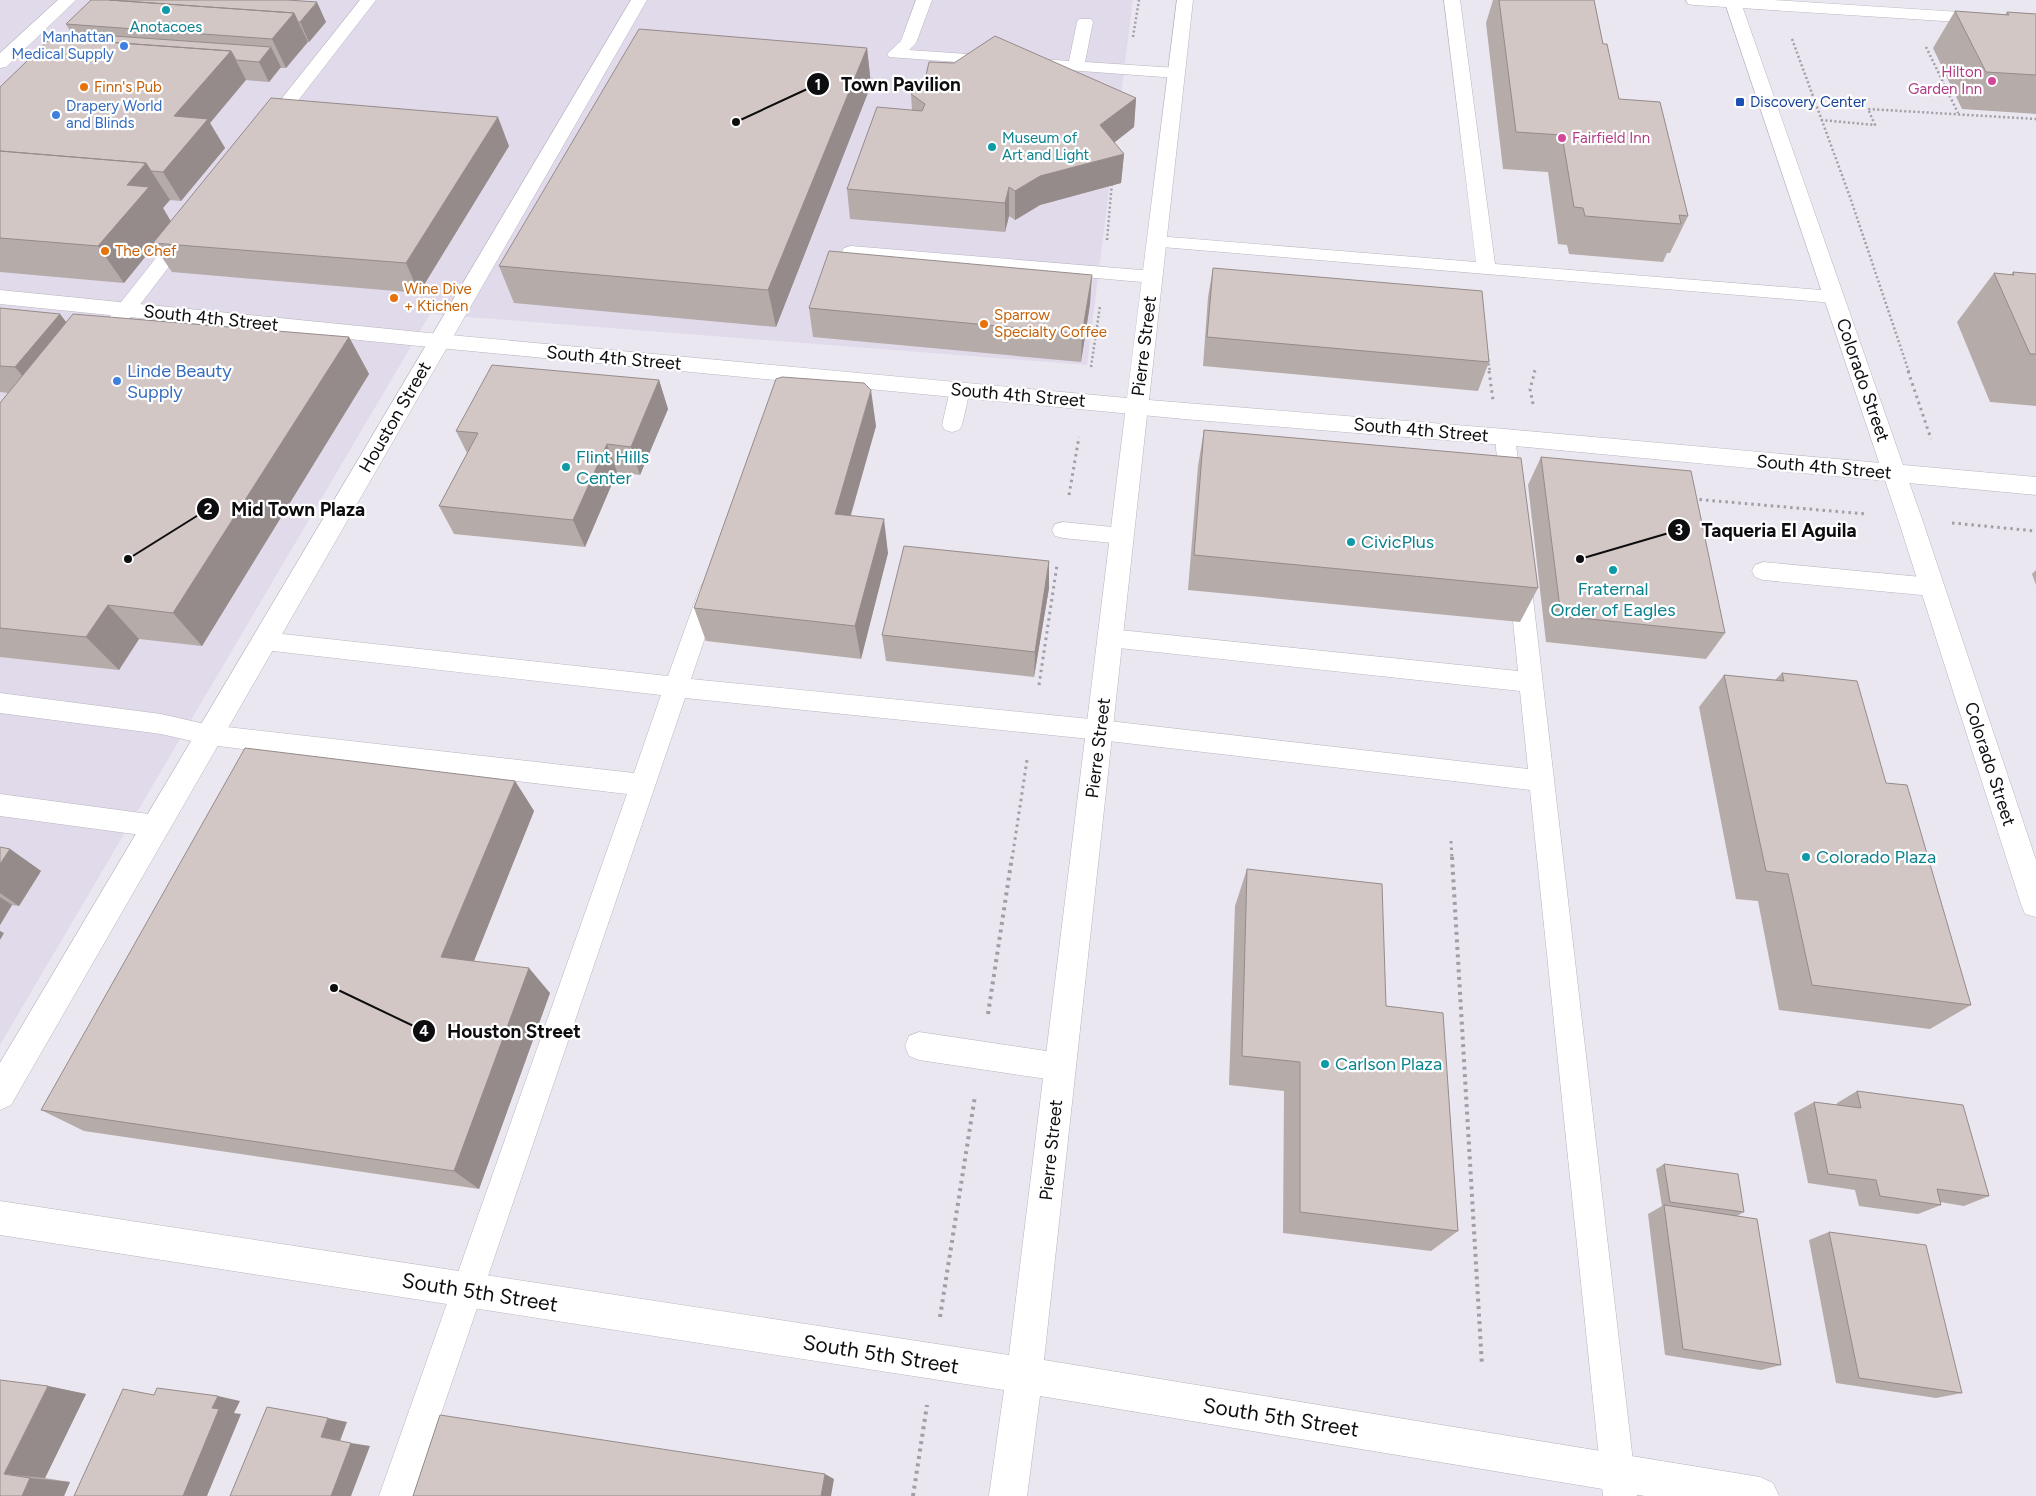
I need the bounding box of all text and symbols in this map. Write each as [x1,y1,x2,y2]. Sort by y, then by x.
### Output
marker: Anotacoes [160,4,172,16]
place label: Anotacoes [130,18,202,36]
place label: Manhattan Medical Supply [12,28,114,63]
marker: Manhattan Medical Supply [118,40,130,52]
place label: Hilton Garden Inn [1908,63,1982,98]
callout: Town Pavilion [806,67,971,101]
text: Town Pavilion [841,73,961,96]
marker: Hilton Garden Inn [1986,75,1998,87]
text: 1 [815,76,821,94]
place label: Finn's Pub [94,78,162,96]
marker: Finn's Pub [78,81,90,93]
place label: Discovery Center [1750,93,1866,111]
marker: Discovery Center [1734,96,1746,108]
place label: Drapery World and Blinds [66,97,162,132]
marker: Drapery World and Blinds [50,109,62,121]
place label: Museum of Art and Light [1002,129,1090,164]
place label: Fairfield Inn [1572,129,1650,147]
marker: Fairfield Inn [1556,132,1568,144]
marker: Museum of Art and Light [986,141,998,153]
place label: The Chef [115,242,177,260]
marker: The Chef [99,245,111,257]
place label: Wine Dive + Ktichen [404,280,472,315]
marker: Wine Dive + Ktichen [388,292,400,304]
street label: Pierre Street [1127,294,1161,398]
street label: South 4th Street [142,300,280,336]
place label: Sparrow Specialty Coffee [994,306,1107,341]
street label: Colorado Street [1832,315,1894,445]
marker: Sparrow Specialty Coffee [978,318,990,330]
street label: South 4th Street [545,341,683,375]
street label: Houston Street [354,357,436,476]
place label: Linde Beauty Supply [127,360,232,403]
marker: Linde Beauty Supply [111,375,123,387]
street label: South 4th Street [949,378,1087,412]
street label: South 4th Street [1352,413,1490,447]
place label: Flint Hills Center [576,446,649,489]
street label: South 4th Street [1755,450,1893,484]
marker: Flint Hills Center [560,461,572,473]
callout: Mid Town Plaza [196,492,375,526]
text: Mid Town Plaza [231,498,365,521]
text: 2 [204,500,213,518]
callout: Taqueria El Aguila [1666,513,1866,547]
text: Taqueria El Aguila [1701,519,1857,542]
text: 3 [1675,521,1683,539]
place label: CivicPlus [1361,531,1434,553]
marker: CivicPlus [1345,536,1357,548]
marker: Fraternal Order of Eagles [1607,564,1619,576]
place label: Fraternal Order of Eagles [1550,578,1676,621]
street label: Pierre Street [1081,696,1115,800]
street label: Colorado Street [1960,699,2020,829]
place label: Colorado Plaza [1816,846,1936,868]
marker: Colorado Plaza [1800,851,1812,863]
callout: Houston Street [412,1014,591,1048]
text: Houston Street [447,1020,581,1043]
text: 4 [419,1022,429,1040]
place label: Carlson Plaza [1335,1053,1442,1075]
marker: Carlson Plaza [1319,1058,1331,1070]
street label: Pierre Street [1035,1098,1067,1202]
street label: South 5th Street [400,1267,560,1317]
street label: South 5th Street [801,1329,961,1379]
street label: South 5th Street [1201,1392,1361,1442]

